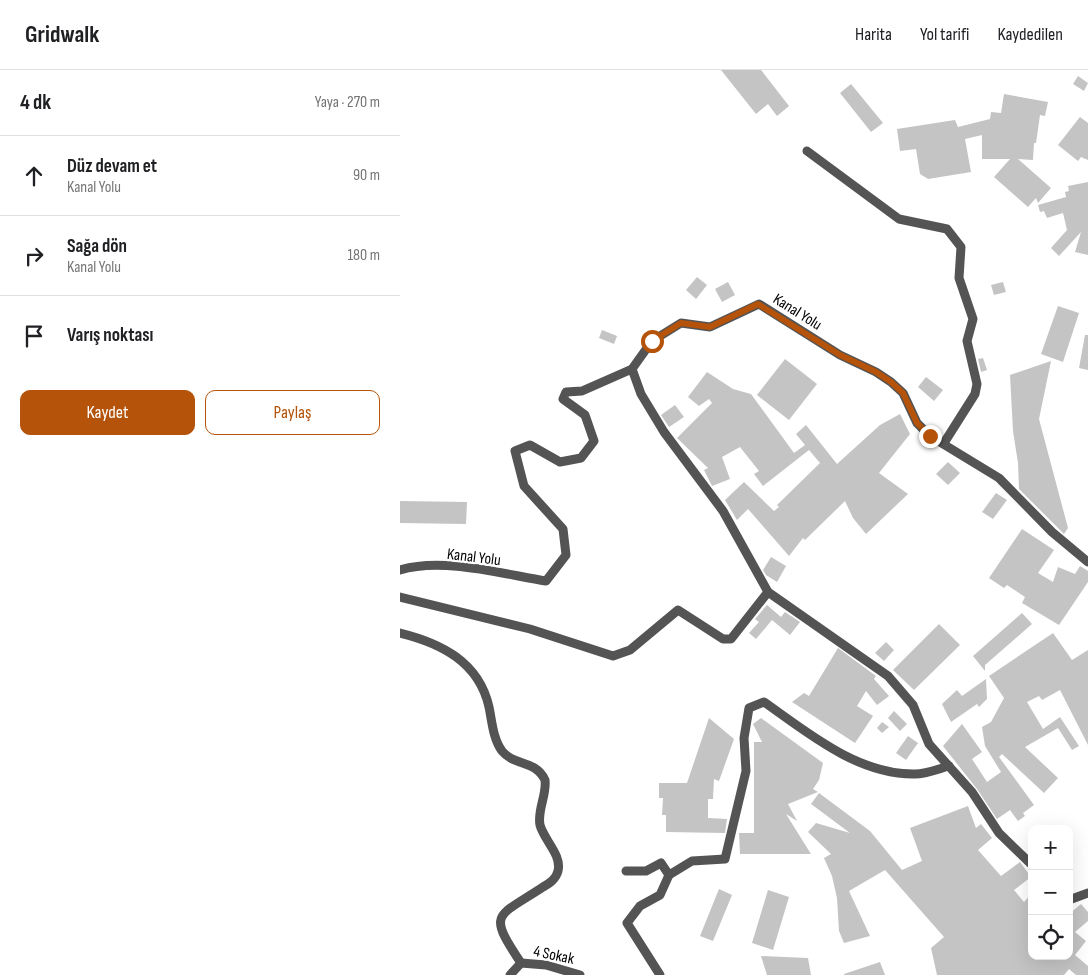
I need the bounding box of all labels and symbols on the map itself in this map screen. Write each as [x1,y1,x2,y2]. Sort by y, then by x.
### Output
street label: Kanal Yolu [769,290,825,335]
route start [641,330,664,353]
route end [919,425,942,448]
street label: Kanal Yolu [446,545,502,570]
street label: 4 Sokak [532,942,576,969]

